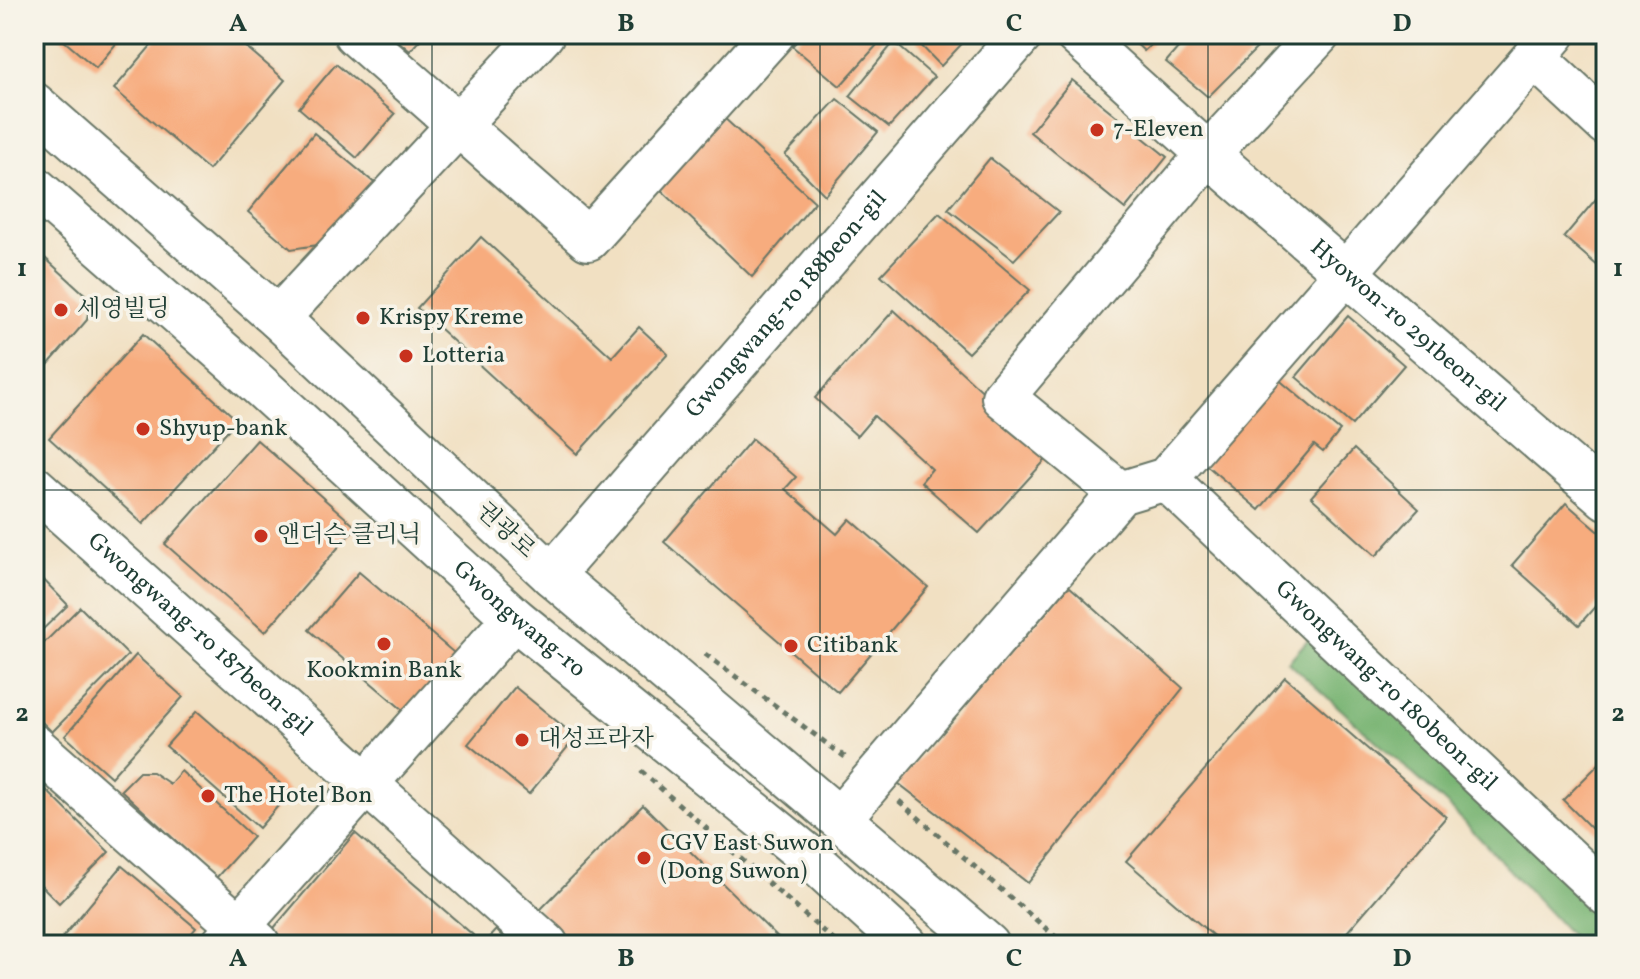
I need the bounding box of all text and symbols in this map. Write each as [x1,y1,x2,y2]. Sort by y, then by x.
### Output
text: A [229,6,248,42]
text: B [617,6,635,42]
text: C [1006,6,1022,42]
text: D [1392,6,1412,42]
place label: 7-Eleven [1113,113,1204,147]
marker: 7-Eleven [1088,121,1106,139]
street label: Gwongwang-ro 188beon-gil [678,183,895,426]
street label: Hyowon-ro 291beon-gil [1302,232,1513,421]
text: 1 [17,251,27,287]
text: 1 [1613,251,1623,287]
place label: 세영빌딩 [77,293,170,327]
marker: 세영빌딩 [52,301,70,319]
place label: Krispy Kreme [379,301,524,335]
marker: Krispy Kreme [354,309,372,327]
place label: Lotteria [422,339,505,373]
marker: Lotteria [397,347,415,365]
place label: Shyup-bank [159,412,288,446]
marker: Shyup-bank [134,420,152,438]
street label: 권광로 [468,495,542,567]
place label: 앤더슨 클리닉 [277,519,421,553]
street label: Gwongwang-ro 187beon-gil [79,525,320,745]
marker: 앤더슨 클리닉 [252,527,270,545]
street label: Gwongwang-ro [445,553,593,686]
street label: Gwongwang-ro 180beon-gil [1267,573,1504,800]
place label: Citibank [807,629,898,663]
marker: Kookmin Bank [375,635,393,653]
marker: Citibank [782,637,800,655]
place label: Kookmin Bank [306,654,462,688]
text: 2 [15,696,29,732]
text: 2 [1611,696,1625,732]
place label: 대성프라자 [538,723,654,757]
marker: 대성프라자 [513,731,531,749]
place label: The Hotel Bon [224,779,372,813]
marker: The Hotel Bon [199,787,217,805]
place label: CGV East Suwon (Dong Suwon) [660,827,834,889]
marker: CGV East Suwon (Dong Suwon) [635,849,653,867]
text: A [229,941,248,977]
text: B [617,941,635,977]
text: C [1006,941,1022,977]
text: D [1392,941,1412,977]

